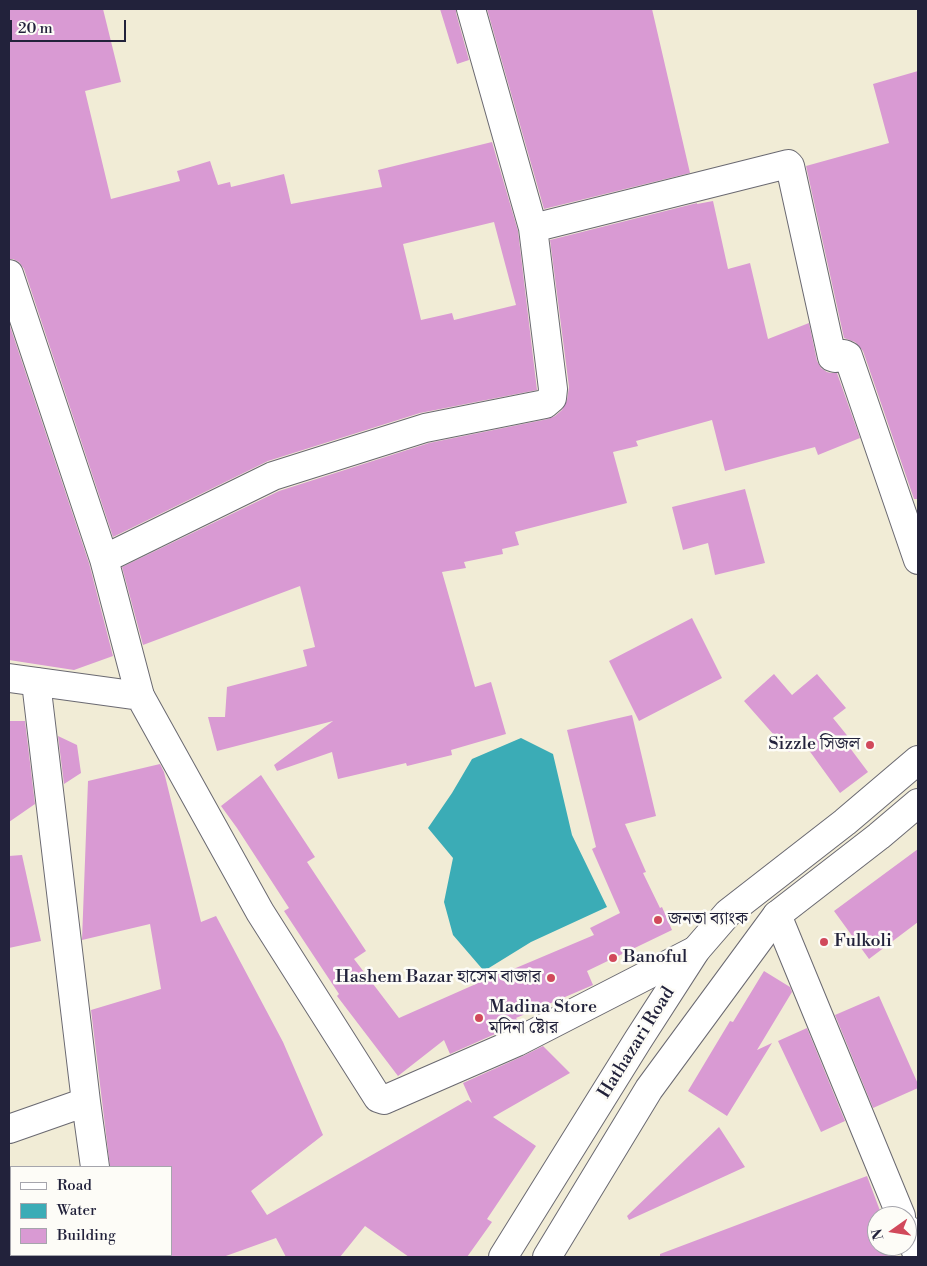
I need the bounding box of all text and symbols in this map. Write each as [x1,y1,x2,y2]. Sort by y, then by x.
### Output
scale bar [12,10,129,42]
text: 20 m [18,19,53,38]
place label: Sizzle সিজল [768,734,860,756]
marker: Sizzle সিজল [864,739,876,751]
place label: জনতা ব্যাংক [668,909,748,931]
marker: জনতা ব্যাংক [652,914,664,926]
place label: Fulkoli [834,931,892,953]
marker: Fulkoli [818,936,830,948]
place label: Banoful [623,947,687,969]
marker: Banoful [607,952,619,964]
place label: Hashem Bazar হাসেম বাজার [335,967,541,989]
marker: Hashem Bazar হাসেম বাজার [545,972,557,984]
street label: Hathazari Road [594,983,680,1103]
place label: Madina Store মদিনা ষ্টোর [489,997,597,1040]
marker: Madina Store মদিনা ষ্টোর [473,1012,485,1024]
legend [10,1166,172,1256]
text: Road [57,1176,92,1195]
text: Water [57,1201,96,1220]
north arrow [867,1206,917,1256]
text: Building [57,1226,116,1245]
text: N [868,1227,888,1242]

